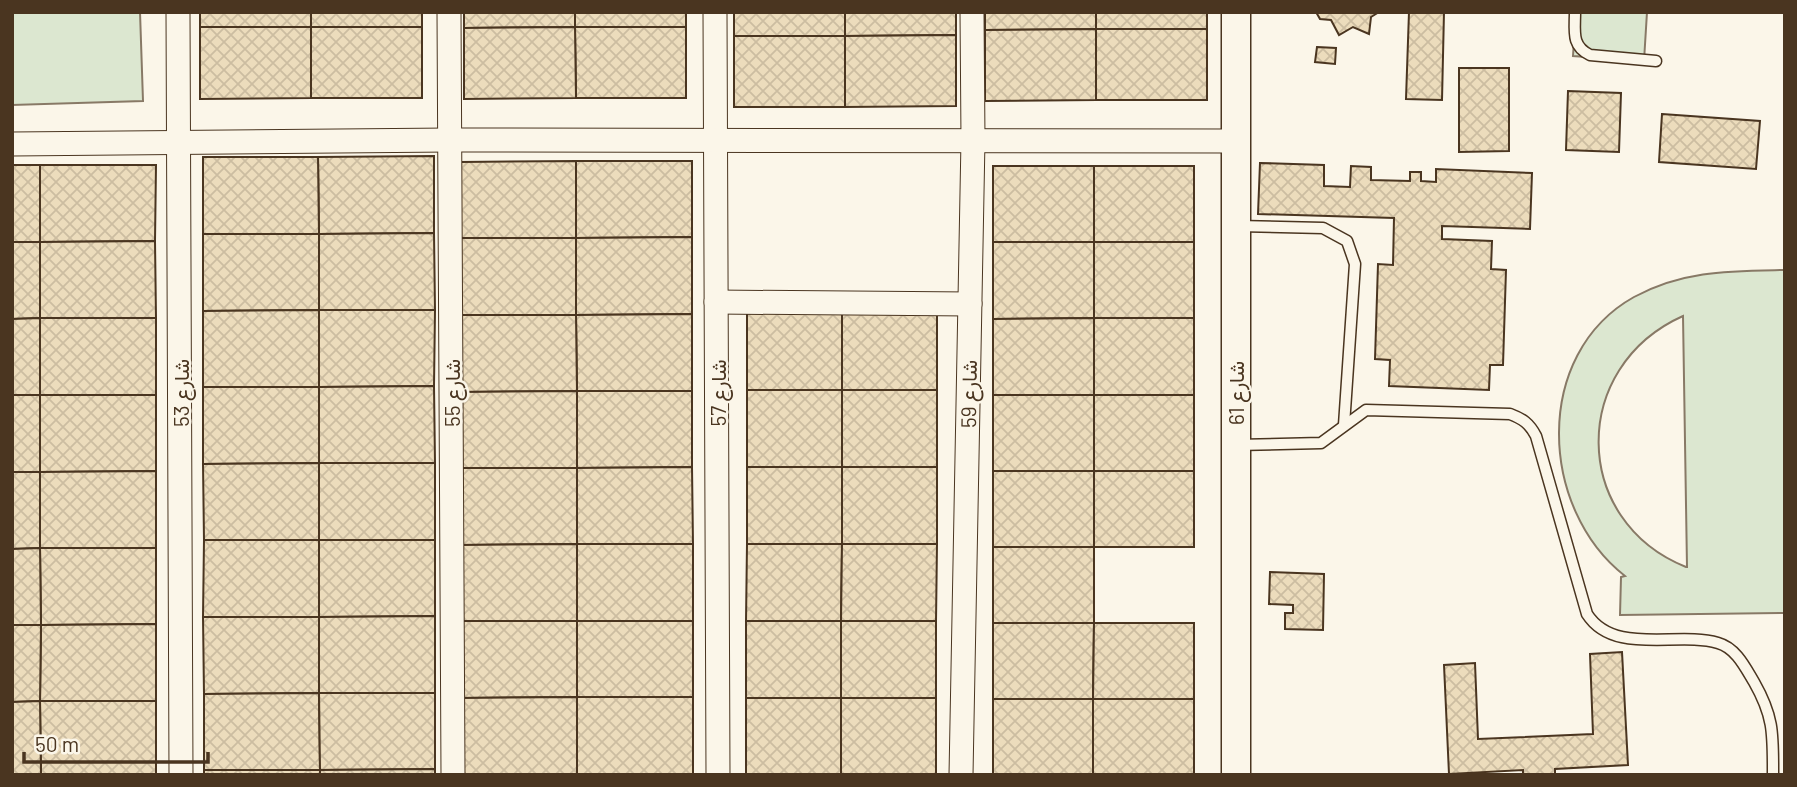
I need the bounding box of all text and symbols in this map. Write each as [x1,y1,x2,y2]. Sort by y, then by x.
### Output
street label: شارع 53 [168,359,196,427]
street label: شارع 55 [439,359,467,427]
street label: شارع 57 [705,359,733,427]
street label: شارع 59 [955,360,984,428]
street label: شارع 61 [1223,361,1251,425]
scale bar [24,720,208,764]
text: 50 m [35,731,79,756]

